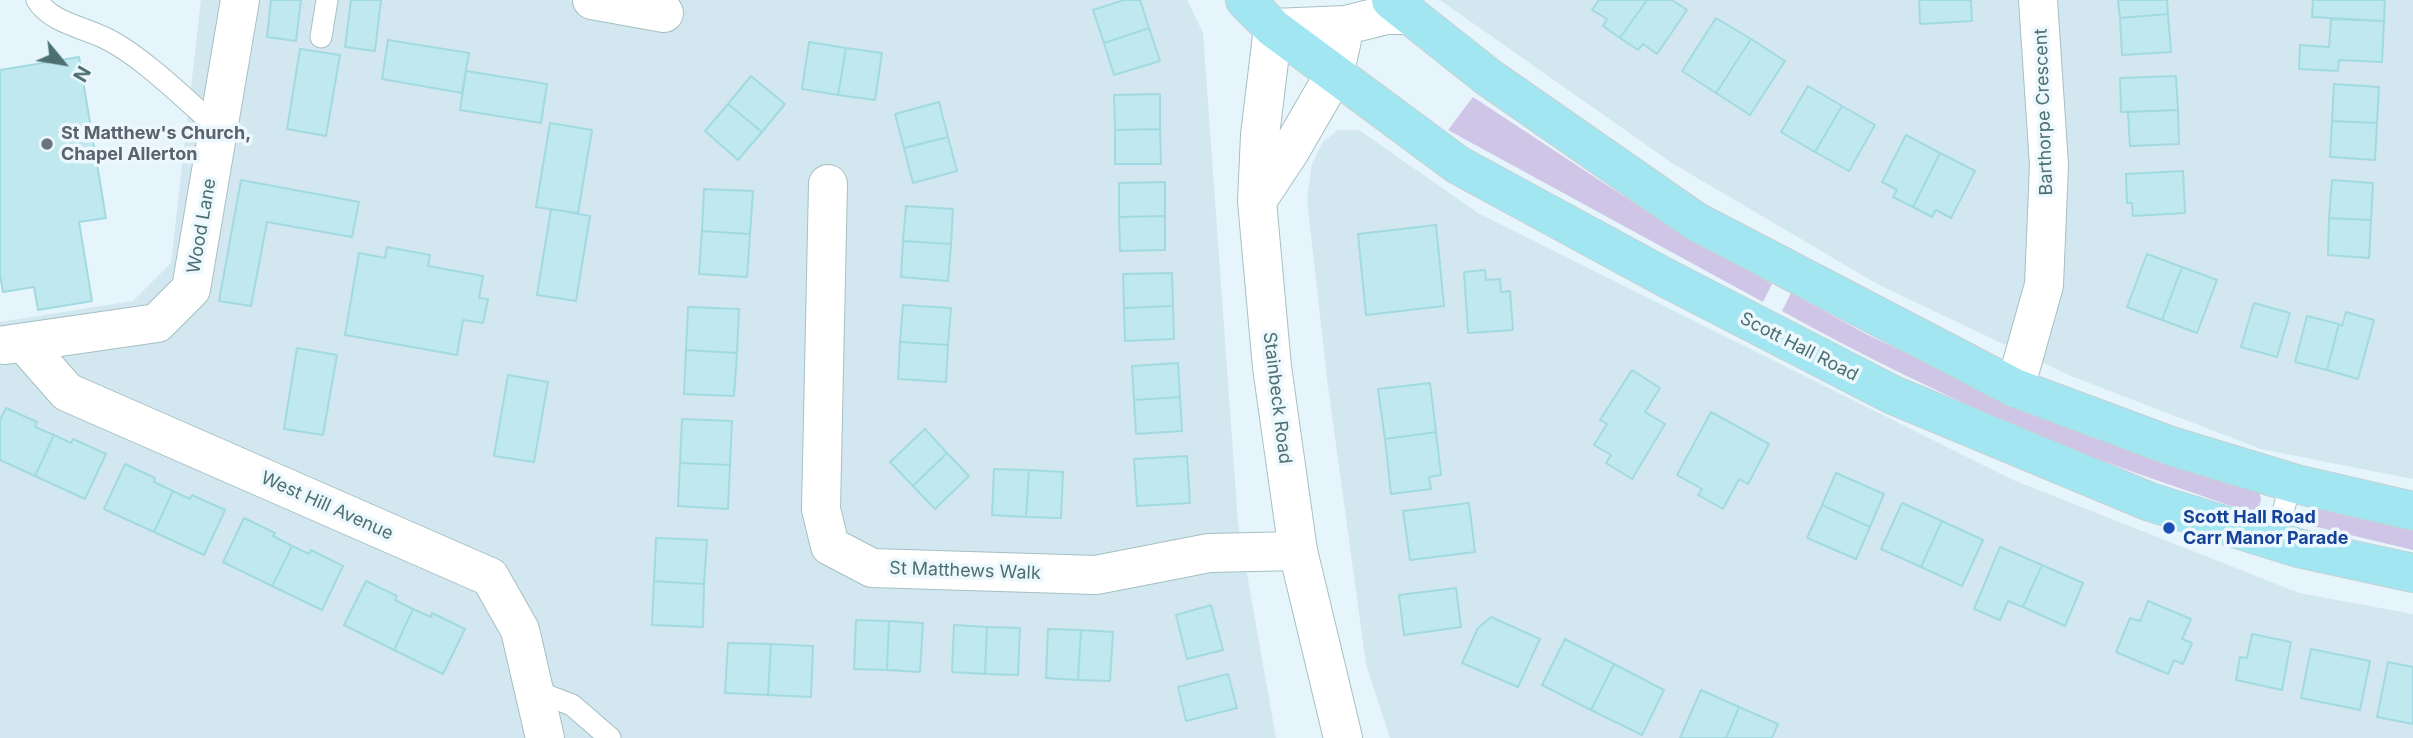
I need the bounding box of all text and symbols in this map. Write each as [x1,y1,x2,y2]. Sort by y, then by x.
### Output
north arrow [28,28,98,98]
street label: Barthorpe Crescent [2030,28,2058,196]
text: N [68,62,95,86]
place label: St Matthew's Church, Chapel Allerton [61,123,251,166]
marker: St Matthew's Church, Chapel Allerton [39,136,55,152]
street label: Wood Lane [183,177,221,275]
street label: Scott Hall Road [1736,308,1862,386]
street label: Stainbeck Road [1258,331,1296,465]
street label: West Hill Avenue [258,467,396,545]
place label: Scott Hall Road Carr Manor Parade [2183,507,2348,550]
marker: Scott Hall Road Carr Manor Parade [2161,520,2177,536]
street label: St Matthews Walk [889,558,1041,584]

